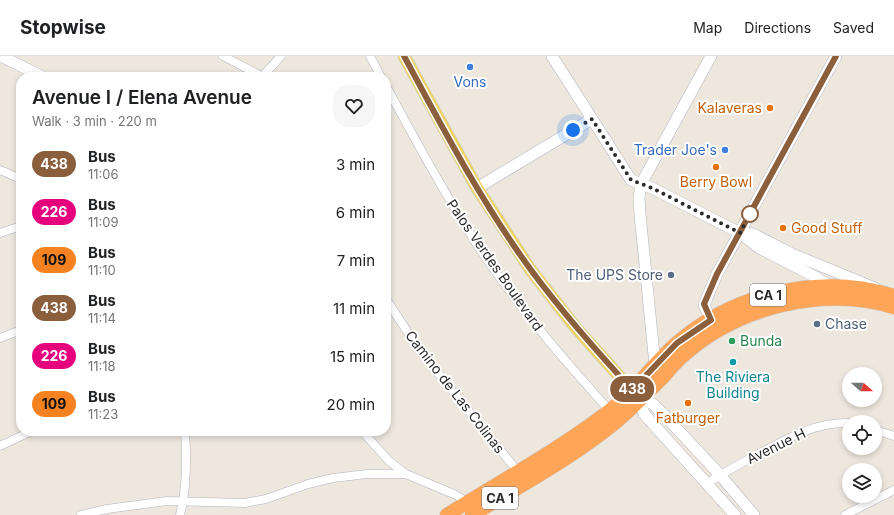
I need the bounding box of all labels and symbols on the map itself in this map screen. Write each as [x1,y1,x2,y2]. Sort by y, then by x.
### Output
marker: Vons [465,62,475,72]
place label: Vons [453,73,487,90]
place label: Kalaveras [697,99,762,116]
marker: Kalaveras [765,103,775,113]
your location [563,120,583,140]
place label: Trader Joe's [634,141,717,158]
marker: Trader Joe's [720,145,730,155]
marker: Berry Bowl [711,162,721,172]
place label: Berry Bowl [680,173,752,190]
street label: Palos Verdes Boulevard [444,196,547,334]
unlabelled marker [741,205,759,223]
place label: Good Stuff [791,219,862,236]
marker: Good Stuff [778,223,788,233]
place label: The UPS Store [566,266,663,283]
marker: The UPS Store [666,270,676,280]
road number: CA 1 [750,284,786,306]
place label: Chase [825,315,867,332]
marker: Chase [812,319,822,329]
street label: Camino de Las Colinas [402,327,509,456]
place label: Bunda [740,332,782,349]
marker: Bunda [727,336,737,346]
marker: The Riviera Building [728,357,738,367]
north arrow [842,367,882,407]
place label: The Riviera Building [696,368,770,401]
line badge: 438 [609,376,655,402]
marker: Fatburger [683,398,693,408]
place label: Fatburger [656,409,720,426]
street label: Avenue H [744,424,808,467]
road number: CA 1 [482,487,518,509]

